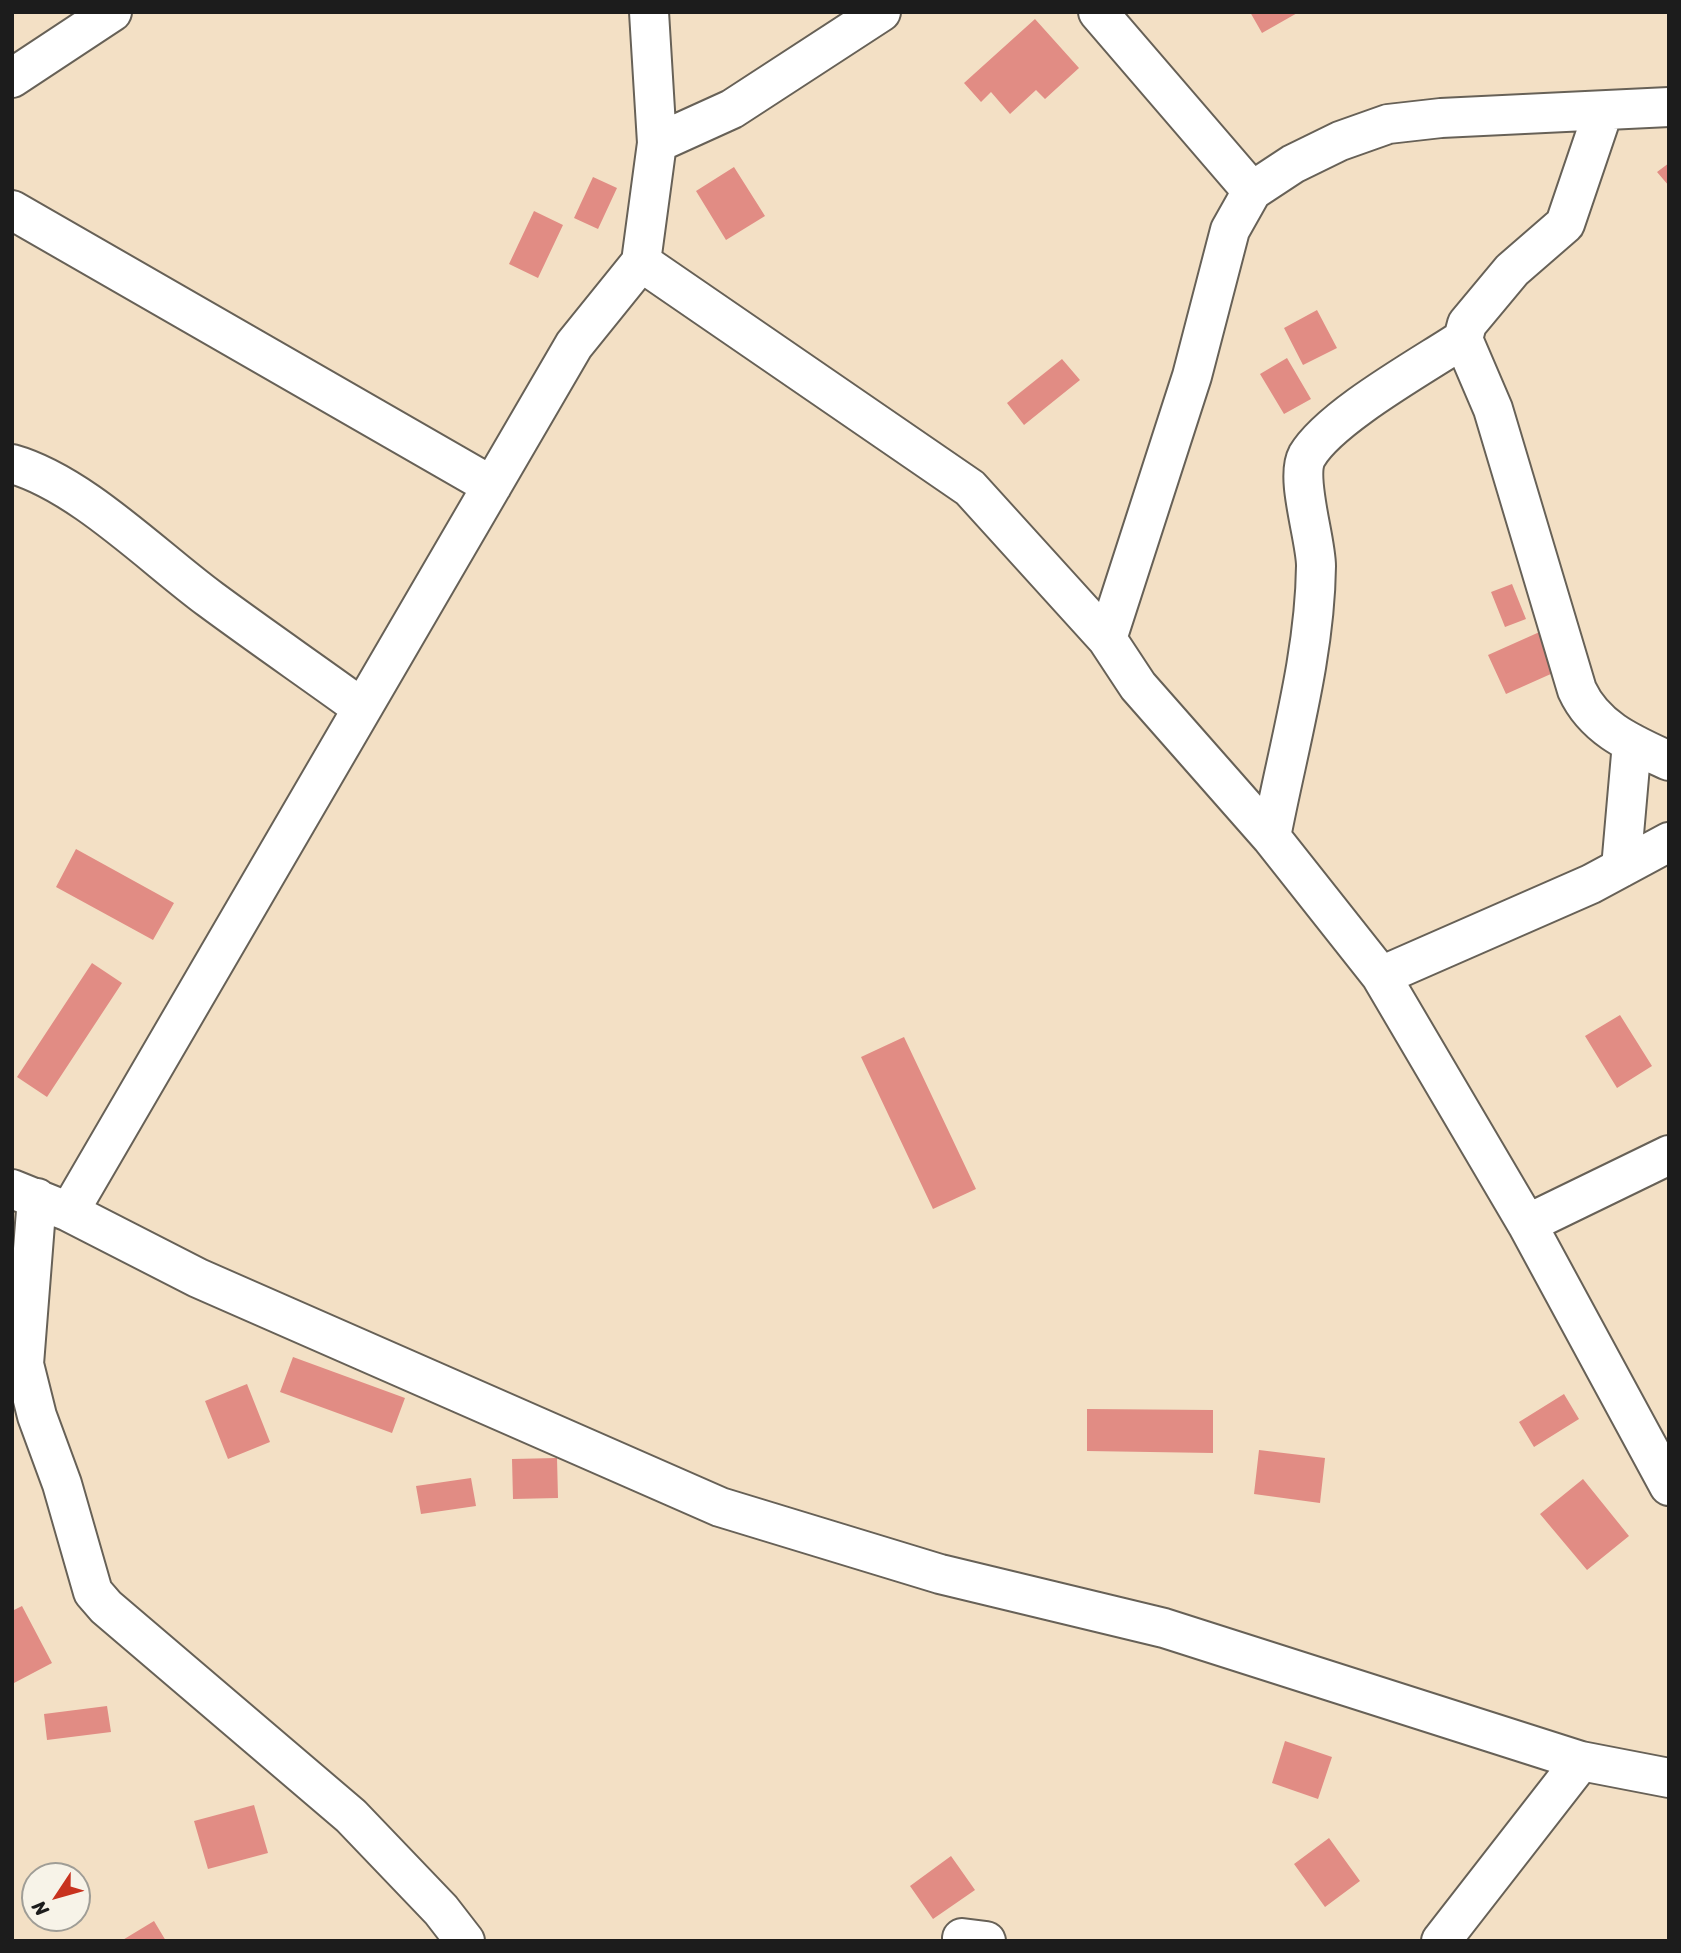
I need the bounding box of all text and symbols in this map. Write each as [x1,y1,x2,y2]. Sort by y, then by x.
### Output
north arrow [21,1862,91,1932]
text: N [23,1893,57,1923]

